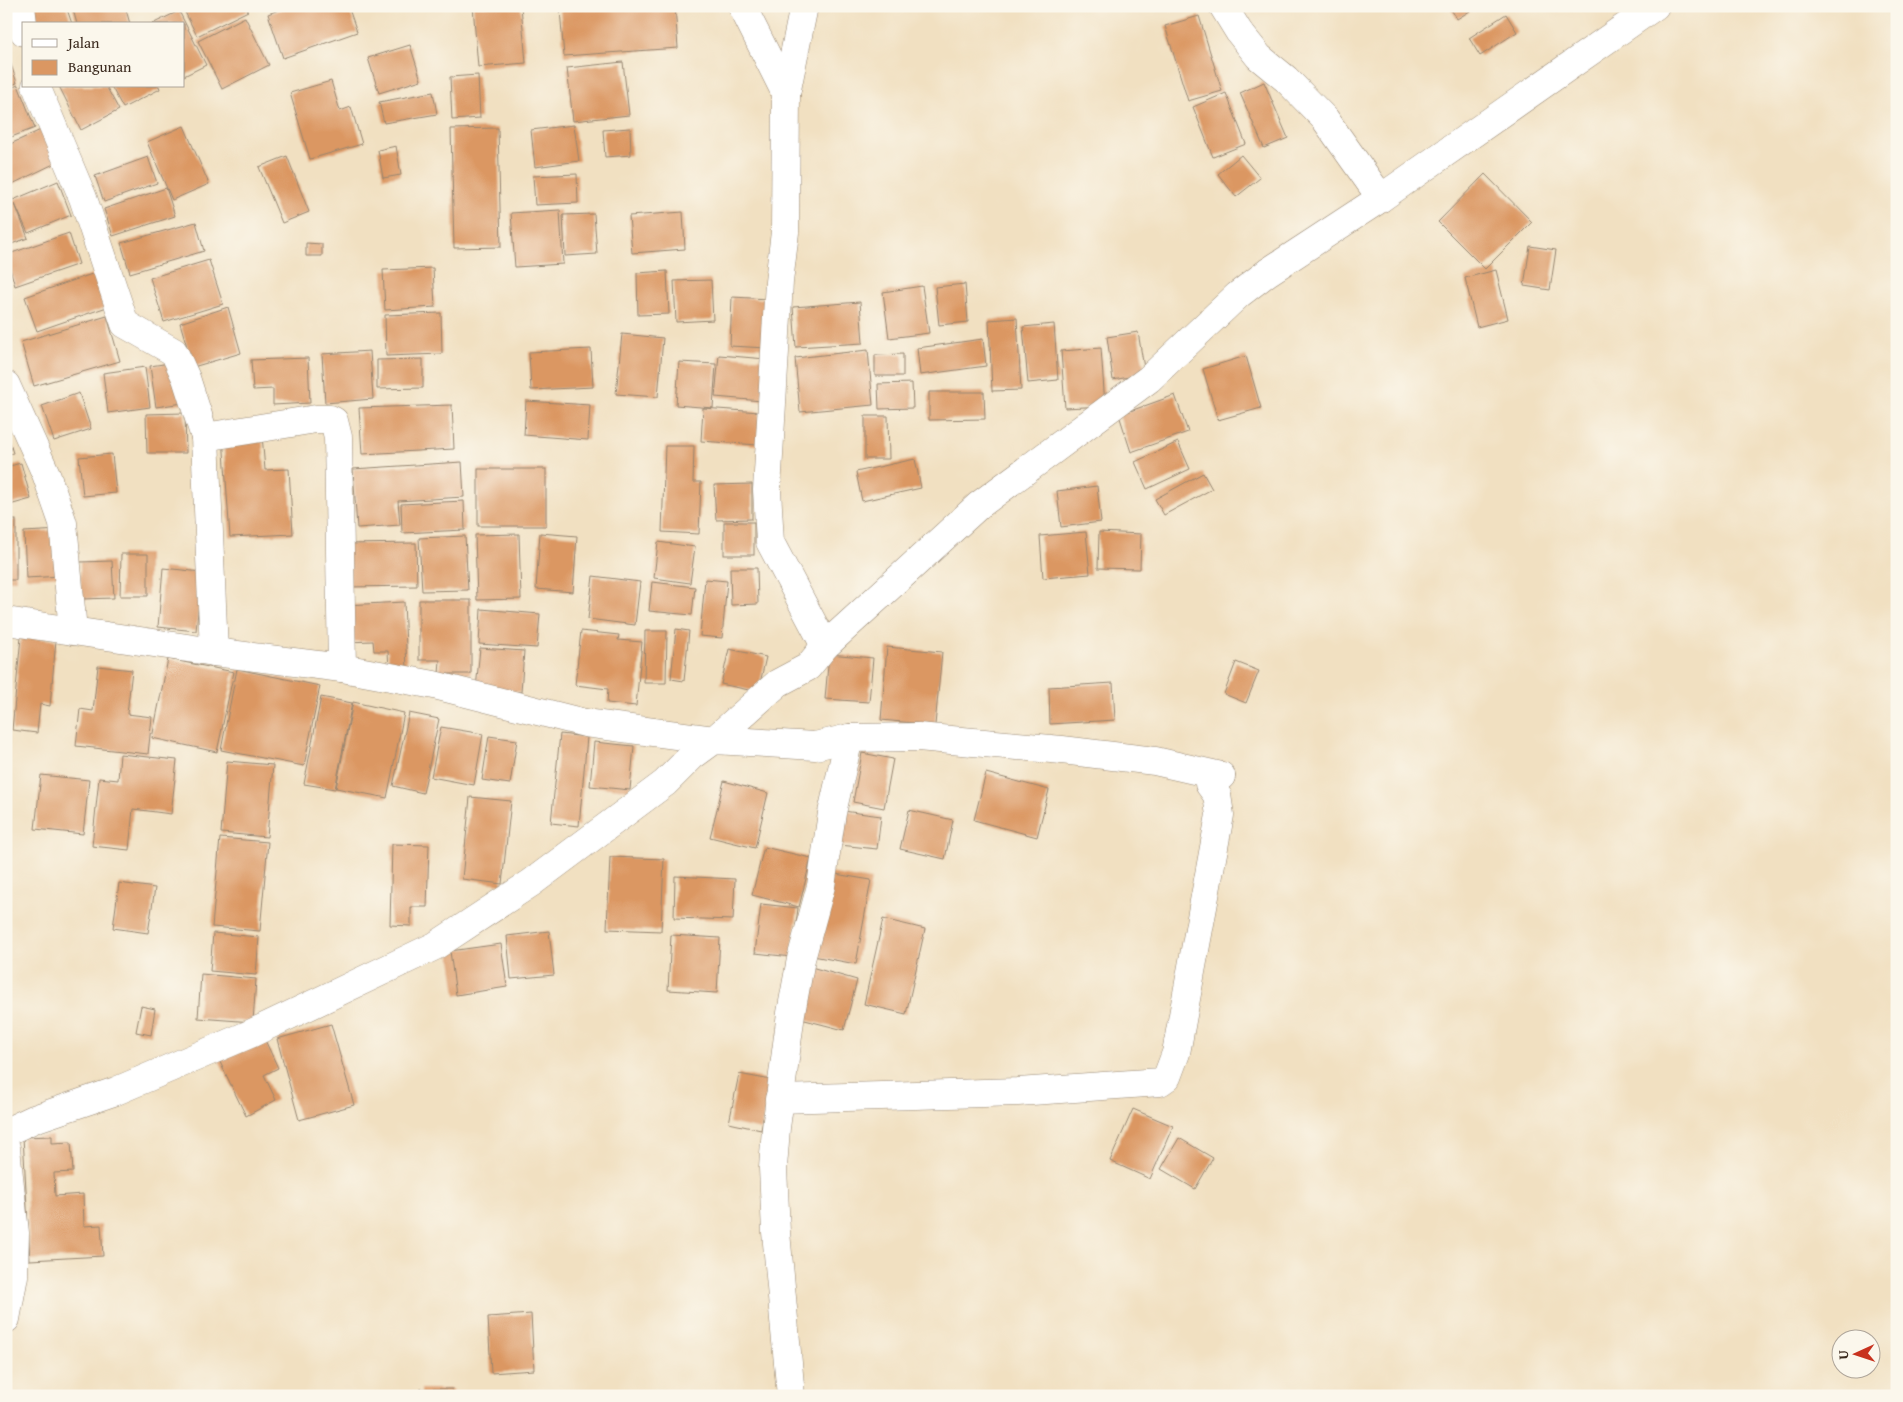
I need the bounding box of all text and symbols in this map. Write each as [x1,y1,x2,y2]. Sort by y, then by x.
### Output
legend [22,22,185,88]
text: Jalan [66,32,100,53]
text: Bangunan [68,56,132,77]
north arrow [1830,1330,1880,1380]
text: U [1833,1349,1853,1360]

